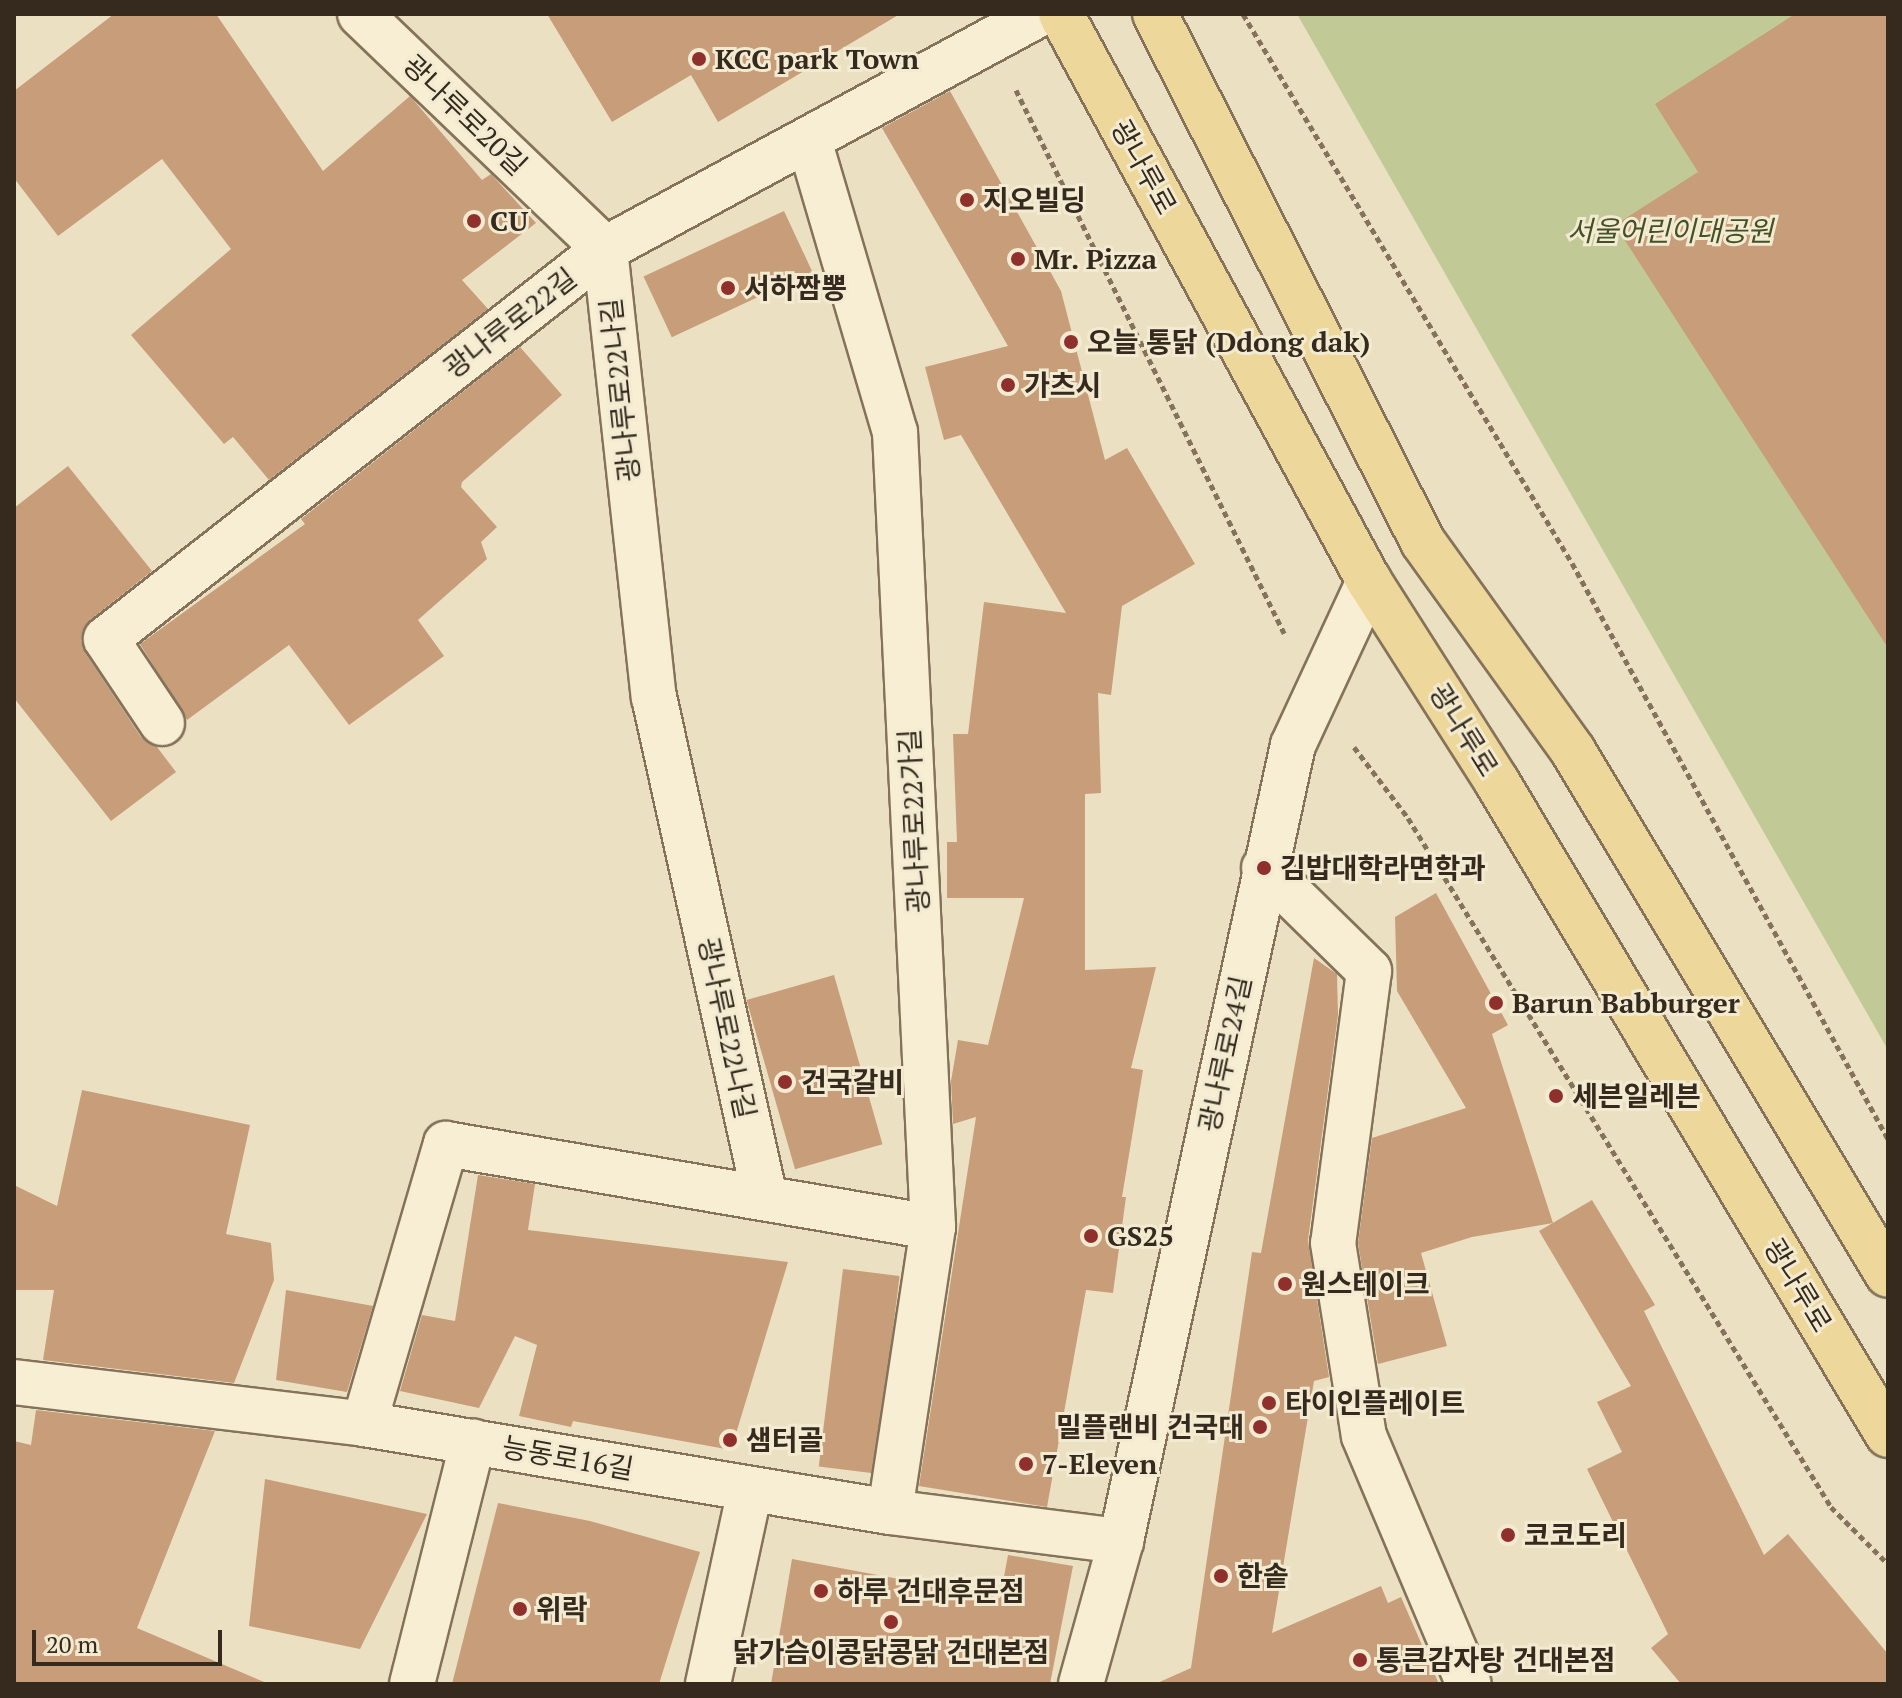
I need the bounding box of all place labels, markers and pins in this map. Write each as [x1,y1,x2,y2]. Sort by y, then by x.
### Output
place label: KCC park Town [715,42,919,76]
marker: KCC park Town [690,50,708,68]
place label: 지오빌딩 [983,183,1086,217]
marker: 지오빌딩 [958,191,976,209]
place label: CU [490,204,528,238]
marker: CU [465,212,483,230]
place label: Mr. Pizza [1034,242,1158,276]
marker: Mr. Pizza [1009,250,1027,268]
place label: 서하짬뽕 [744,271,847,305]
marker: 서하짬뽕 [719,279,737,297]
place label: 오늘 통닭 (Ddong dak) [1087,325,1370,359]
marker: 오늘 통닭 (Ddong dak) [1062,333,1080,351]
place label: 가츠시 [1024,368,1101,402]
marker: 가츠시 [999,376,1017,394]
place label: 김밥대학라면학과 [1280,851,1486,885]
marker: 김밥대학라면학과 [1255,859,1273,877]
place label: Barun Babburger [1512,986,1740,1020]
marker: Barun Babburger [1487,994,1505,1012]
place label: 건국갈비 [801,1065,904,1099]
marker: 건국갈비 [776,1073,794,1091]
place label: 세븐일레븐 [1572,1079,1701,1113]
marker: 세븐일레븐 [1547,1087,1565,1105]
place label: GS25 [1107,1219,1174,1253]
marker: GS25 [1082,1227,1100,1245]
place label: 원스테이크 [1301,1267,1430,1301]
marker: 원스테이크 [1276,1275,1294,1293]
place label: 타이인플레이트 [1285,1386,1465,1420]
marker: 타이인플레이트 [1260,1394,1278,1412]
place label: 밀플랜비 건국대 [1056,1410,1244,1444]
marker: 밀플랜비 건국대 [1251,1418,1269,1436]
place label: 샘터골 [746,1423,823,1457]
marker: 샘터골 [721,1431,739,1449]
place label: 7-Eleven [1042,1447,1157,1481]
marker: 7-Eleven [1017,1455,1035,1473]
place label: 코코도리 [1524,1518,1627,1552]
marker: 코코도리 [1499,1526,1517,1544]
place label: 한솥 [1237,1559,1289,1593]
marker: 한솥 [1212,1567,1230,1585]
place label: 하루 건대후문점 [837,1574,1025,1608]
marker: 하루 건대후문점 [812,1582,830,1600]
place label: 위락 [536,1592,588,1626]
marker: 위락 [511,1600,529,1618]
marker: 닭가슴이콩닭콩닭 건대본점 [882,1613,900,1631]
place label: 닭가슴이콩닭콩닭 건대본점 [733,1635,1049,1669]
place label: 통큰감자탕 건대본점 [1376,1643,1615,1677]
marker: 통큰감자탕 건대본점 [1351,1651,1369,1669]

